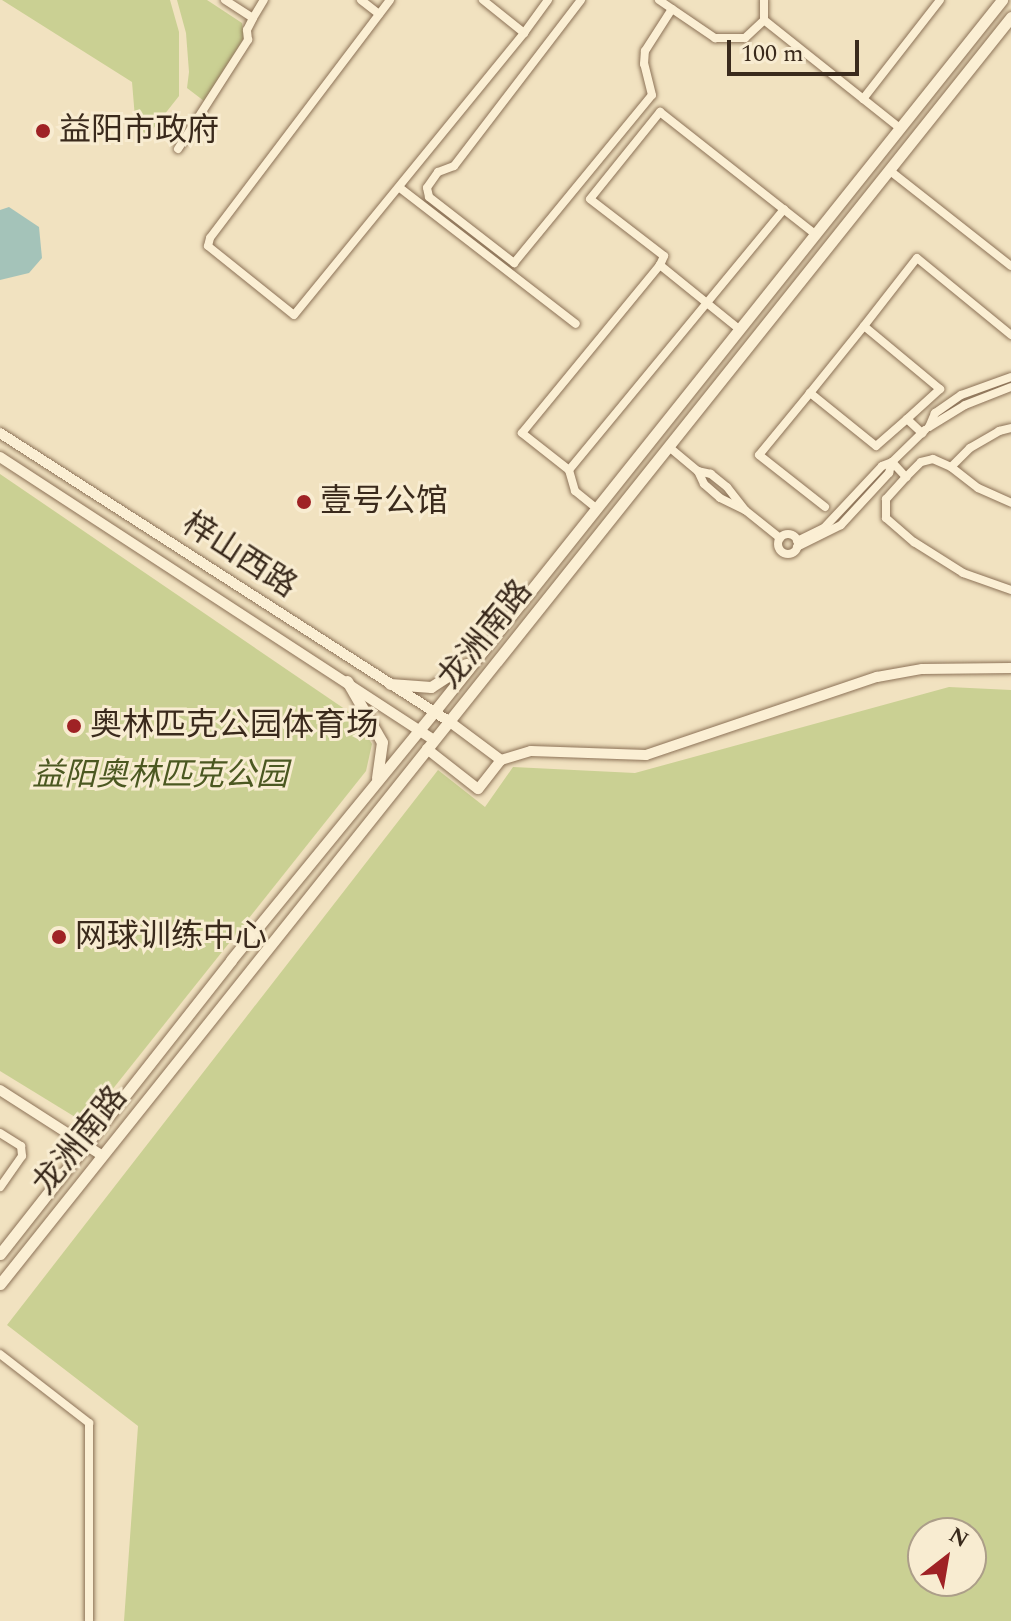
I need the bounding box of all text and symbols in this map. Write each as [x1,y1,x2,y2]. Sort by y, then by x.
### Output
scale bar [731,24,863,74]
text: 100 m [741,36,804,72]
place label: 益阳市政府 [59,112,219,150]
marker: 益阳市政府 [34,122,52,140]
place label: 壹号公馆 [320,483,448,521]
marker: 壹号公馆 [295,493,313,511]
street label: 梓山西路 [175,505,303,607]
street label: 龙洲南路 [431,573,541,697]
place label: 奥林匹克公园体育场 [90,707,378,745]
marker: 奥林匹克公园体育场 [65,717,83,735]
park label: 益阳奥林匹克公园 [32,757,288,795]
place label: 网球训练中心 [75,918,267,956]
marker: 网球训练中心 [50,928,68,946]
street label: 龙洲南路 [26,1079,136,1203]
north arrow [907,1517,987,1597]
text: N [942,1519,975,1556]

